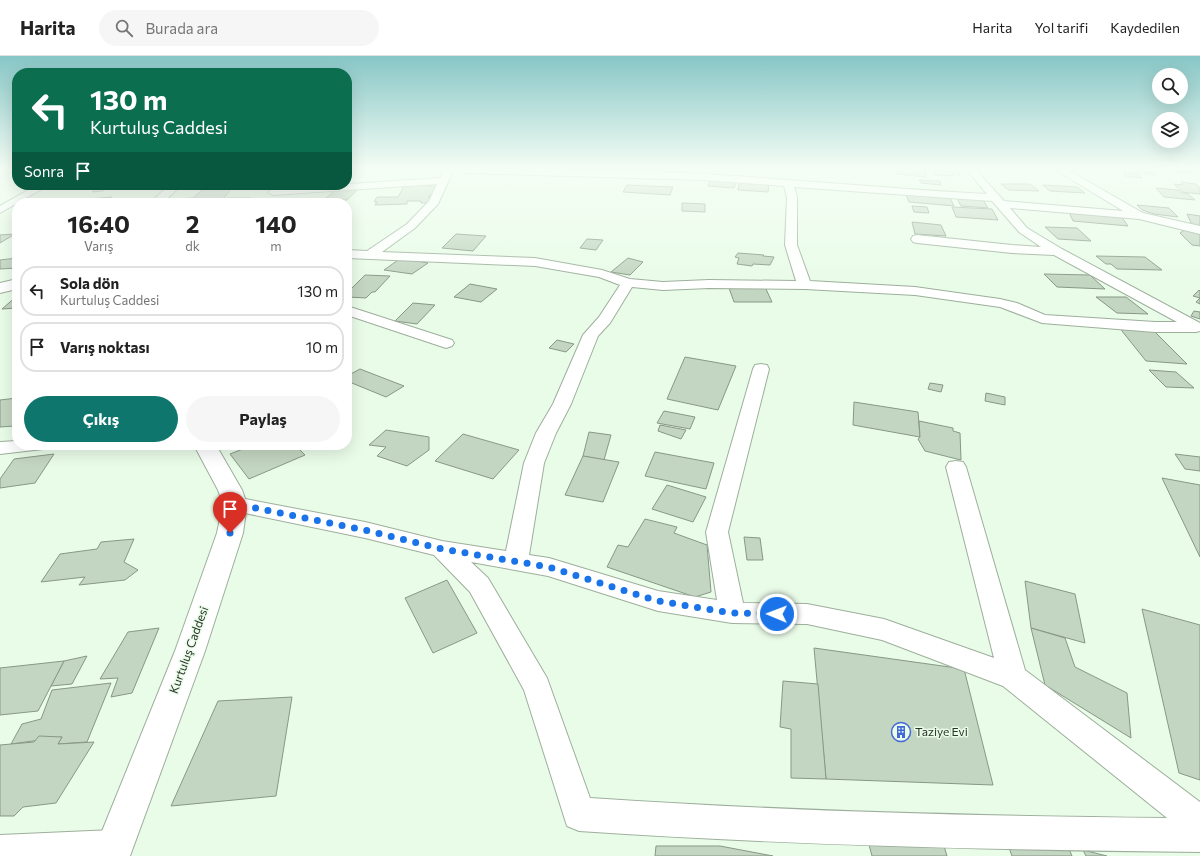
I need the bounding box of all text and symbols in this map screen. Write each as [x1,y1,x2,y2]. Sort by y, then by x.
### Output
search box [99,10,379,46]
text: Harita [20,16,75,39]
icon: search [113,17,135,39]
text: Burada ara [145,19,218,37]
text: Harita [972,19,1012,36]
text: Yol tarifi [1034,19,1088,36]
text: Kaydedilen [1110,19,1180,36]
map controls [1152,68,1188,148]
button: search [1152,68,1188,104]
text: 130 m [90,82,167,116]
icon: left [24,84,76,136]
button: layers [1152,112,1188,148]
text: Kurtuluş Caddesi [90,116,228,138]
icon: arrive [72,160,94,182]
text: Sonra [24,162,64,180]
text: 16:40 [67,209,130,238]
text: 2 [186,209,199,238]
text: 140 [255,209,297,238]
text: Varış [84,238,113,254]
text: dk [185,238,200,254]
text: m [270,238,282,254]
text: Sola dön [60,274,119,292]
icon: left [26,280,48,302]
text: 130 m [297,282,338,300]
text: Kurtuluş Caddesi [60,292,159,308]
icon: arrive [26,336,48,358]
text: Varış noktası [60,338,150,356]
text: 10 m [306,338,338,356]
button: Çıkış [24,396,178,442]
button: Paylaş [186,396,340,442]
pin [213,492,247,533]
icon: arrive [219,498,241,520]
position arrow [756,593,798,635]
street label: Kurtuluş Caddesi [166,604,210,695]
building icon: Taziye Evi [890,721,912,743]
place label: Taziye Evi [915,724,968,738]

